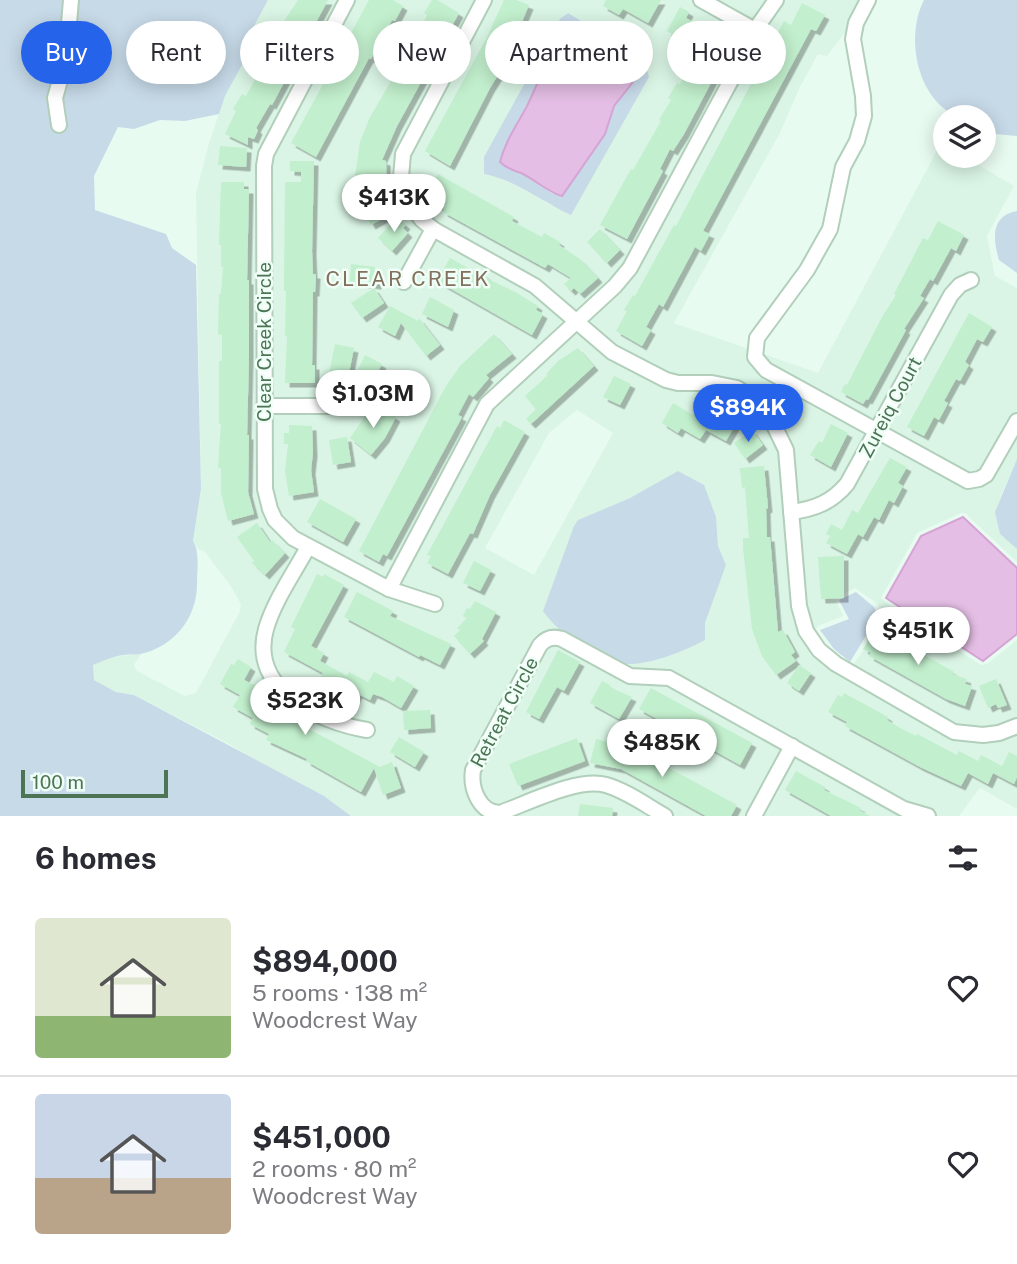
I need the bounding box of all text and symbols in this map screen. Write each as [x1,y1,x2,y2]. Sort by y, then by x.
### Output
chip: Buy [21,21,112,84]
chip: Rent [126,21,226,84]
chip: Filters [240,21,359,84]
chip: New [373,21,471,84]
chip: Apartment [485,21,653,84]
chip: House [667,21,786,84]
map controls [933,105,996,168]
button: layers [933,105,996,168]
pin: $413K [345,174,443,234]
text: $413K [358,183,430,210]
street label: Clear Creek Circle [253,262,275,422]
district label: CLEAR CREEK [325,266,491,291]
street label: Zureiq Court [854,353,926,461]
pin: $1.03M [316,370,430,430]
text: $1.03M [332,379,414,406]
pin: $894K [699,384,797,444]
text: $894K [709,393,787,420]
pin: $451K [869,608,967,667]
text: $451K [882,616,954,643]
street label: Retreat Circle [466,653,542,771]
pin: $523K [256,678,354,737]
text: $523K [266,686,344,713]
pin: $485K [613,720,711,779]
text: $485K [623,728,701,755]
scale bar [21,767,168,799]
text: 100 m [32,771,84,793]
icon: filters [944,839,982,877]
text: 6 homes [35,840,157,876]
text: $894,000 [252,943,398,979]
icon: home [91,946,175,1030]
icon: heart [944,969,982,1007]
text: 5 rooms · 138 m² [252,979,427,1006]
text: Woodcrest Way [252,1006,418,1033]
text: $451,000 [252,1119,391,1155]
icon: home [91,1122,175,1206]
icon: heart [944,1145,982,1183]
text: 2 rooms · 80 m² [252,1155,417,1182]
text: Woodcrest Way [252,1182,418,1209]

